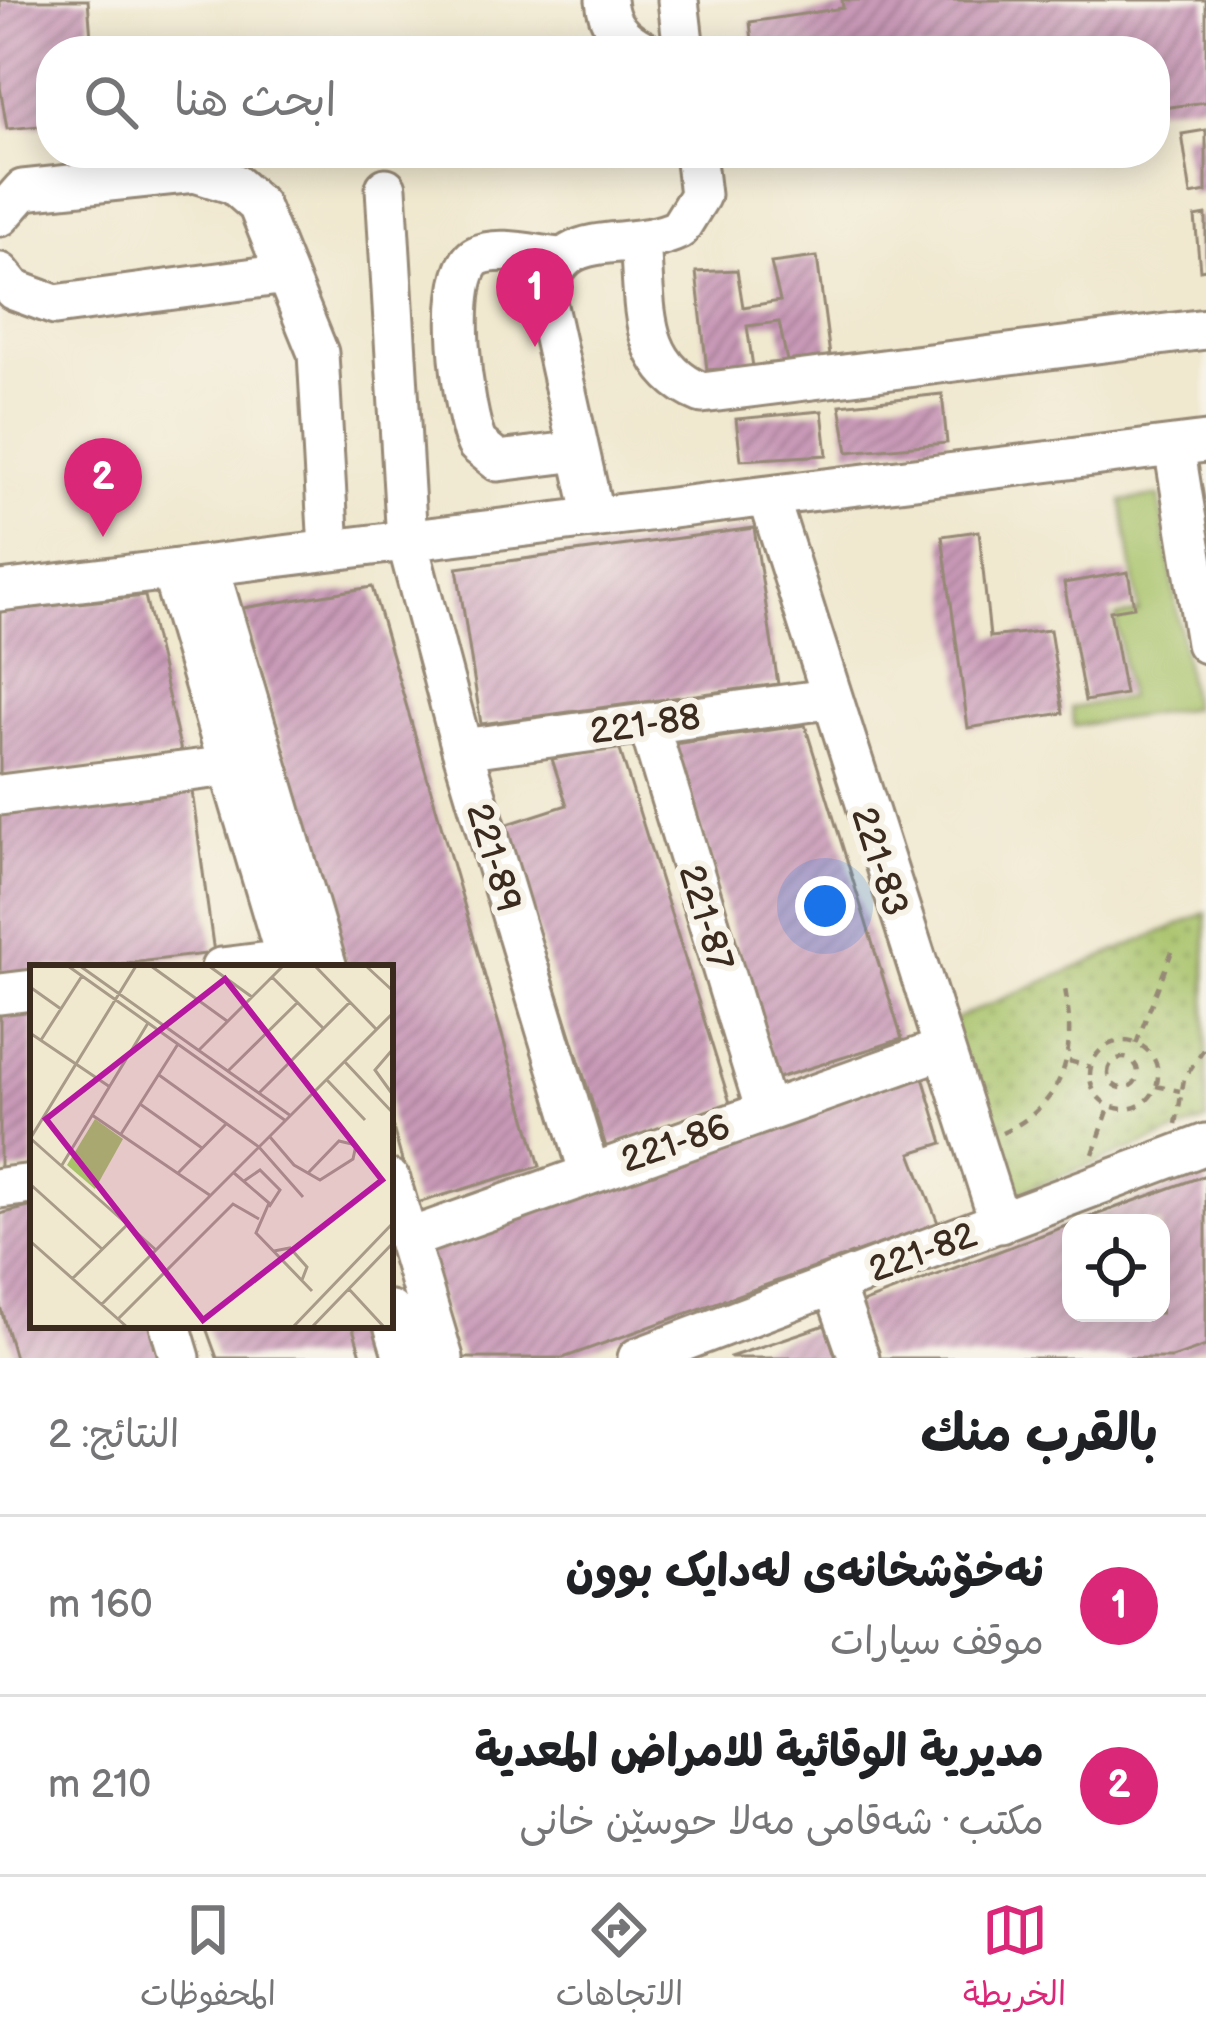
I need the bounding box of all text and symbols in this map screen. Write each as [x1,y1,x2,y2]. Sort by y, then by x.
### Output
search box [36,36,1170,168]
icon: search [78,69,144,135]
text: ابحث هنا [174,74,337,129]
pin: 1 [496,248,574,347]
pin: 2 [64,438,142,537]
street label: 221-88 [587,696,703,754]
street label: 221-89 [456,798,529,917]
street label: 221-83 [841,802,916,922]
street label: 221-87 [668,860,741,976]
your location [795,876,855,936]
inset map [30,965,393,1328]
street label: 221-86 [616,1106,736,1183]
street label: 221-82 [863,1214,982,1293]
map controls [1062,1214,1170,1322]
button: locate [1062,1214,1170,1322]
text: بالقرب منك [921,1404,1158,1465]
text: النتائج: 2 [48,1412,179,1459]
text: نەخۆشخانەی لەدایک بوون [565,1545,1044,1600]
text: 160 m [48,1582,153,1629]
text: 1 [1111,1582,1127,1629]
text: موقف سيارات [830,1619,1044,1666]
text: مديرية الوقائية للامراض المعدية [475,1725,1044,1780]
text: 210 m [48,1762,151,1809]
text: 2 [1107,1762,1131,1809]
text: مكتب · شەقامی مەلا حوسێن خانی [519,1799,1044,1846]
tab: المحفوظات [140,1897,276,2023]
tab: الاتجاهات [556,1897,683,2023]
tab: الخريطة [963,1897,1066,2023]

